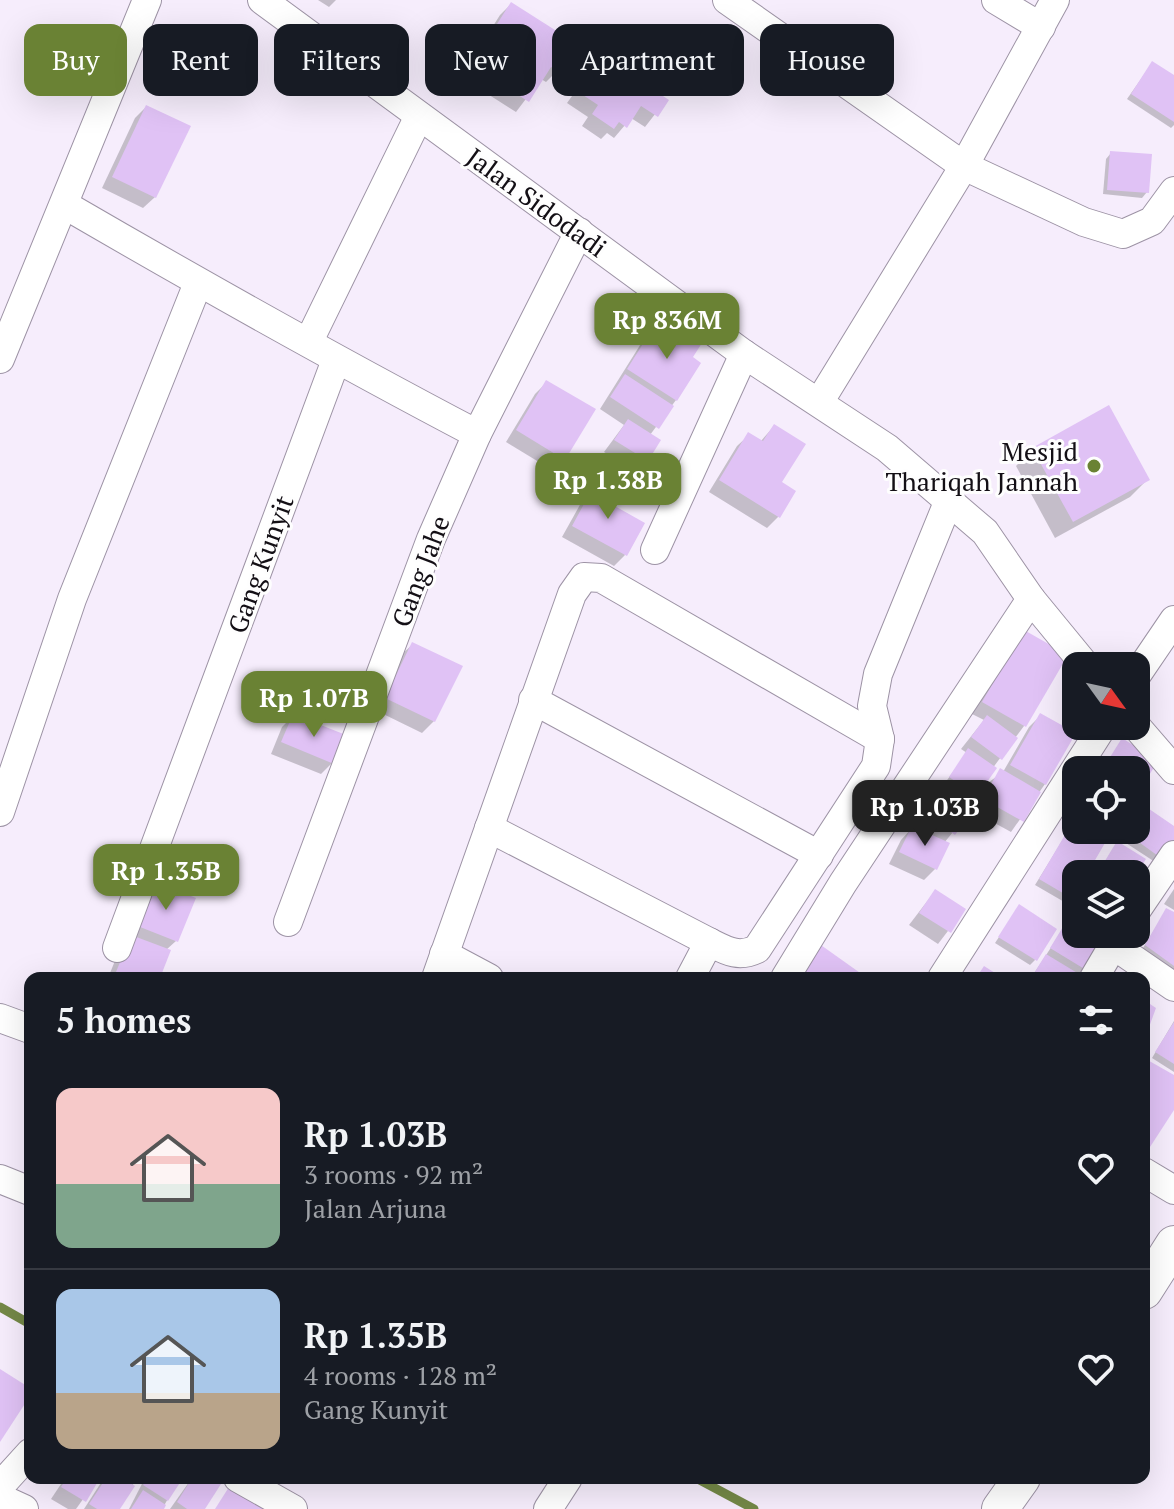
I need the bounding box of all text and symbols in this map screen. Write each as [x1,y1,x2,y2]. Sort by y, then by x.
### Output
chip: Buy [24,24,127,96]
chip: Rent [143,24,258,96]
chip: Filters [274,24,409,96]
chip: New [425,24,536,96]
chip: Apartment [552,24,744,96]
chip: House [760,24,894,96]
street label: Jalan Sidodadi [460,140,614,264]
pin: Rp 836M [593,293,741,361]
text: Rp 836M [612,302,722,336]
place label: Mesjid Thariqah Jannah [885,434,1078,498]
pin: Rp 1.38B [525,453,691,521]
marker: Mesjid Thariqah Jannah [1085,457,1103,475]
text: Rp 1.38B [553,462,663,496]
street label: Gang Kunyit [219,490,301,638]
street label: Gang Jahe [383,510,457,632]
north arrow [1062,652,1150,740]
map controls [1062,652,1150,948]
pin: Rp 1.07B [231,671,397,739]
text: Rp 1.07B [259,680,369,714]
button: locate [1062,756,1150,844]
pin: Rp 1.03B [842,780,1008,848]
text: Rp 1.03B [870,789,980,823]
pin: Rp 1.35B [83,844,249,912]
text: Rp 1.35B [111,853,221,887]
button: layers [1062,860,1150,948]
text: 5 homes [56,998,191,1043]
icon: filters [1074,998,1118,1042]
text: Rp 1.03B [304,1112,447,1157]
icon: home [120,1120,216,1216]
icon: heart [1074,1146,1118,1190]
text: 3 rooms · 92 m² [304,1157,483,1191]
text: Jalan Arjuna [304,1191,447,1225]
text: Rp 1.35B [304,1313,447,1358]
icon: home [120,1321,216,1417]
icon: heart [1074,1347,1118,1391]
text: 4 rooms · 128 m² [304,1358,497,1392]
text: Gang Kunyit [304,1392,448,1426]

